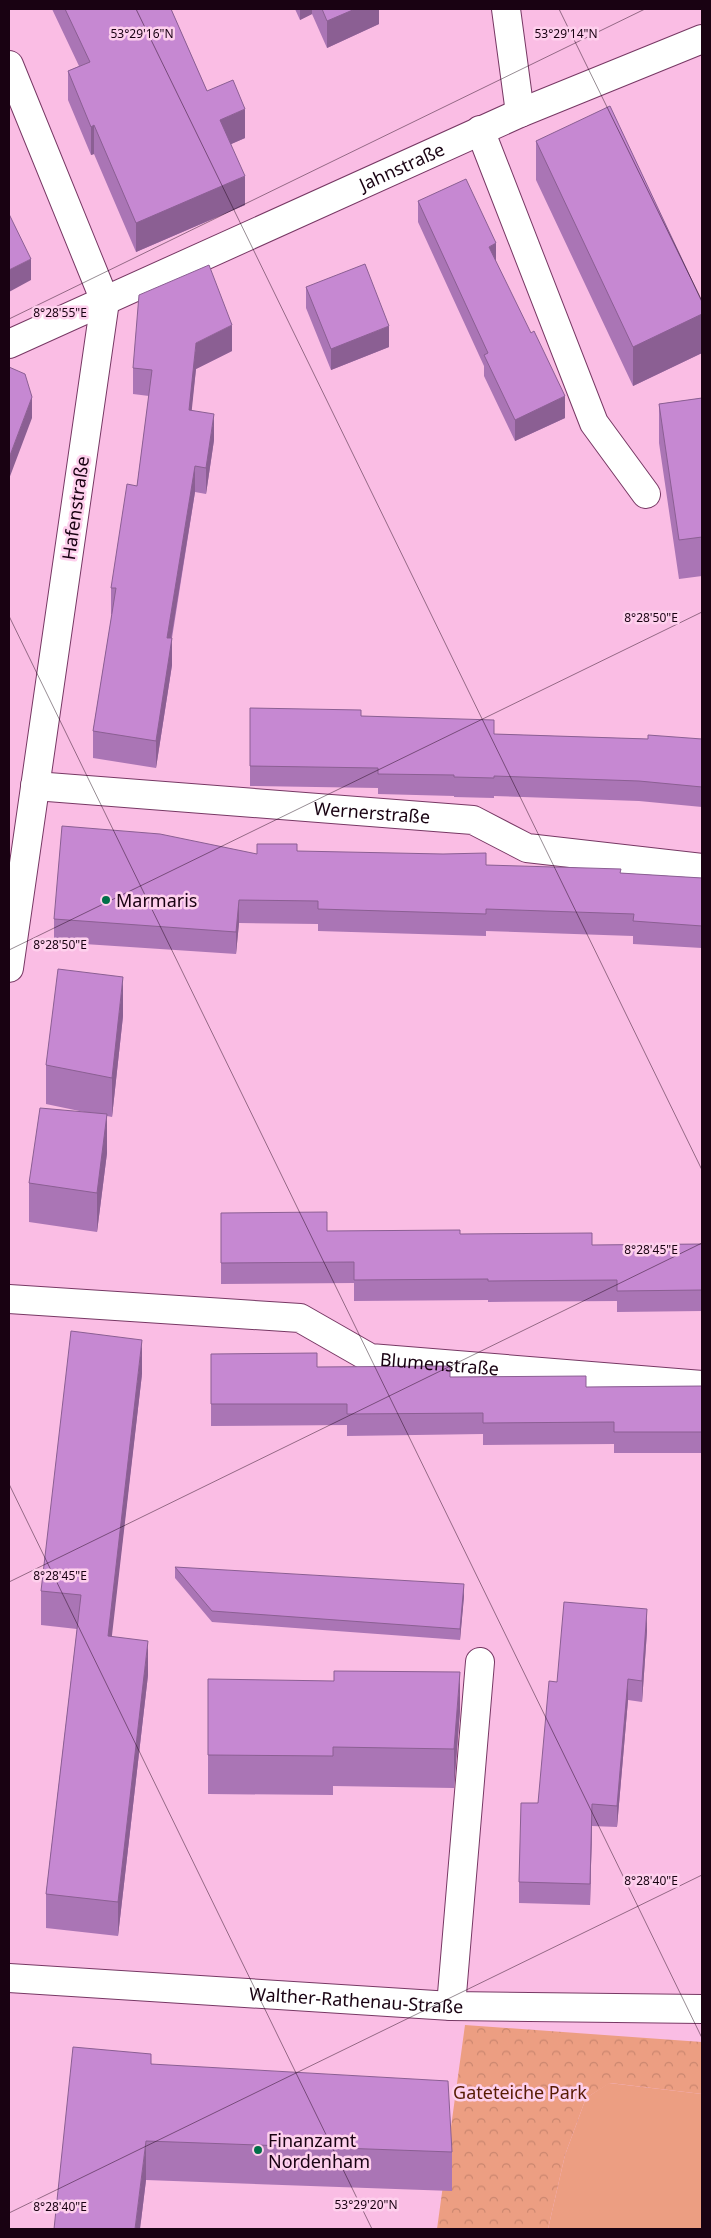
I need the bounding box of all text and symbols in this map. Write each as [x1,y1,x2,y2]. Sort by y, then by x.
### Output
text: 53°29'16"N [110,25,174,42]
text: 53°29'14"N [534,25,598,42]
street label: Jahnstraße [353,137,448,197]
text: 8°28'55"E [33,304,87,321]
street label: Hafenstraße [56,454,94,562]
text: 8°28'50"E [624,609,678,626]
street label: Wernerstraße [313,796,431,829]
place label: Marmaris [116,888,198,912]
marker: Marmaris [100,894,112,906]
text: 8°28'50"E [33,936,87,953]
text: 8°28'45"E [624,1241,678,1258]
street label: Blumenstraße [379,1347,500,1380]
text: 8°28'45"E [33,1567,87,1584]
text: 8°28'40"E [624,1872,678,1889]
street label: Walther-Rathenau-Straße [249,1981,464,2018]
park label: Gateteiche Park [453,2080,587,2104]
place label: Finanzamt Nordenham [268,2128,370,2173]
marker: Finanzamt Nordenham [252,2144,264,2156]
text: 53°29'20"N [334,2196,398,2213]
text: 8°28'40"E [33,2198,87,2215]

